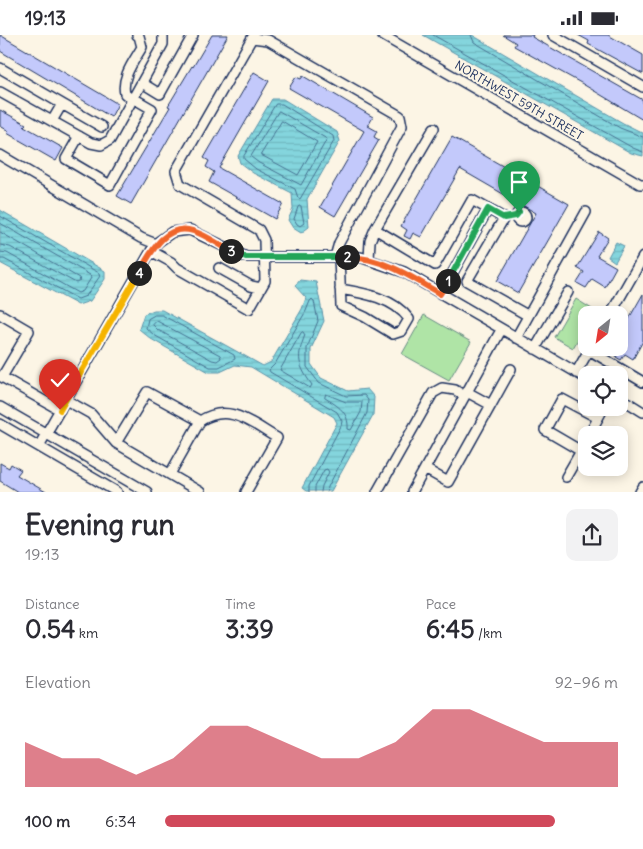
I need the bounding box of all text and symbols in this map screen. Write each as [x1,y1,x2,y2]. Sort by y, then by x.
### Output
text: 19:13 [25,6,66,30]
street label: NORTHWEST 59TH STREET [452,57,586,143]
pin [498,161,540,212]
icon: arrive [505,168,533,196]
pin: 3 [218,239,244,263]
text: 3 [228,242,235,260]
pin: 2 [334,245,360,269]
text: 2 [344,248,351,266]
pin: 4 [126,261,152,285]
text: 4 [135,264,144,282]
pin: 1 [436,269,460,293]
text: 1 [446,272,451,290]
north arrow [578,306,628,356]
map controls [578,306,628,476]
pin [39,359,81,410]
icon: check [46,366,74,394]
button: locate [578,366,628,416]
button: layers [578,426,628,476]
text: Evening run [25,507,175,543]
button: share [566,509,618,561]
text: 19:13 [25,544,60,564]
text: Distance [25,595,80,613]
text: Time [225,595,256,613]
text: Pace [426,595,456,613]
text: 0.54 [25,613,75,645]
text: 3:39 [225,613,274,645]
text: 6:45 [426,613,475,645]
text: km [75,624,98,642]
text: /km [475,624,502,642]
text: Elevation [25,672,91,692]
text: 92–96 m [555,672,618,692]
text: 100 m [25,811,70,831]
text: 6:34 [105,811,136,831]

